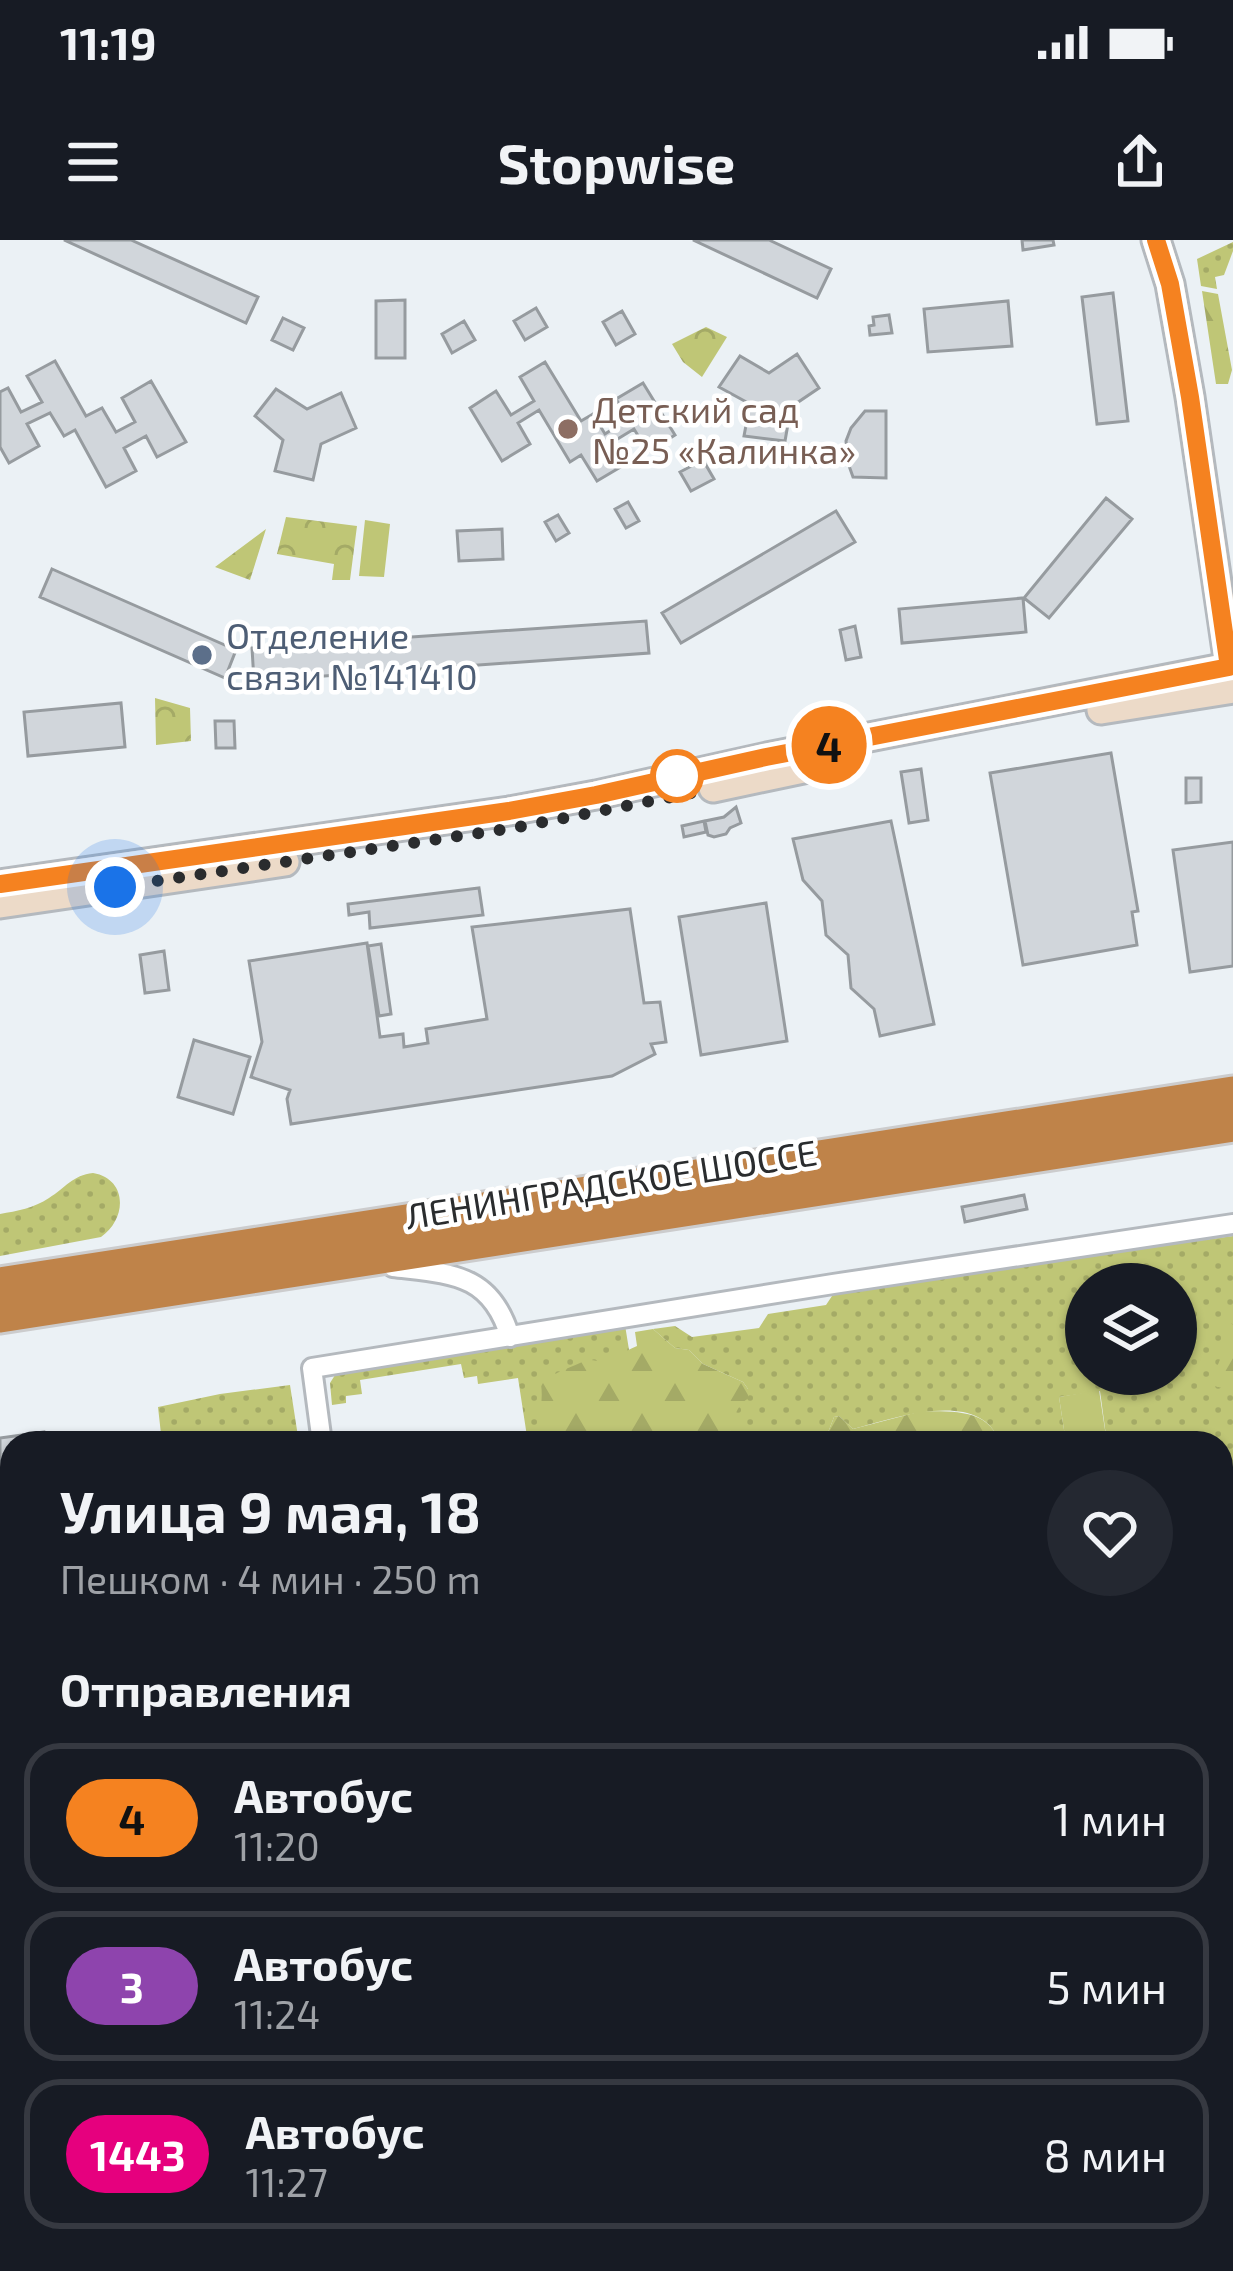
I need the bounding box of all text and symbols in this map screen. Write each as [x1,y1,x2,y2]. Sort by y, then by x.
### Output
text: 11:19 [60,15,156,69]
icon: menu [60,129,126,195]
icon: share [1107,129,1173,195]
text: Stopwise [498,130,735,195]
place label: Детский сад №25 «Калинка» [592,387,856,471]
marker: Детский сад №25 «Калинка» [555,416,581,442]
place label: Отделение связи №141410 [226,613,478,697]
marker: Отделение связи №141410 [189,642,215,668]
line badge: 4 [790,706,868,784]
text: 4 [816,720,842,770]
unlabelled marker [652,751,702,801]
your location [85,857,145,917]
street label: ЛЕНИНГРАДСКОЕ ШОССЕ [402,1129,820,1237]
map controls [1065,1263,1197,1395]
button: layers [1065,1263,1197,1395]
button: heart [1047,1470,1173,1596]
text: Улица 9 мая, 18 [60,1476,481,1544]
text: Пешком · 4 мин · 250 m [60,1555,481,1602]
text: Отправления [60,1662,352,1716]
text: Автобус [234,1768,413,1822]
text: 1 мин [1053,1791,1167,1845]
text: 4 [119,1793,145,1843]
text: 11:20 [234,1822,320,1869]
text: Автобус [234,1936,413,1990]
text: 5 мин [1047,1959,1167,2013]
text: 3 [120,1961,144,2011]
text: 11:24 [234,1990,320,2037]
text: Автобус [245,2104,425,2158]
text: 8 мин [1043,2127,1167,2181]
text: 1443 [90,2129,185,2179]
text: 11:27 [245,2158,328,2205]

